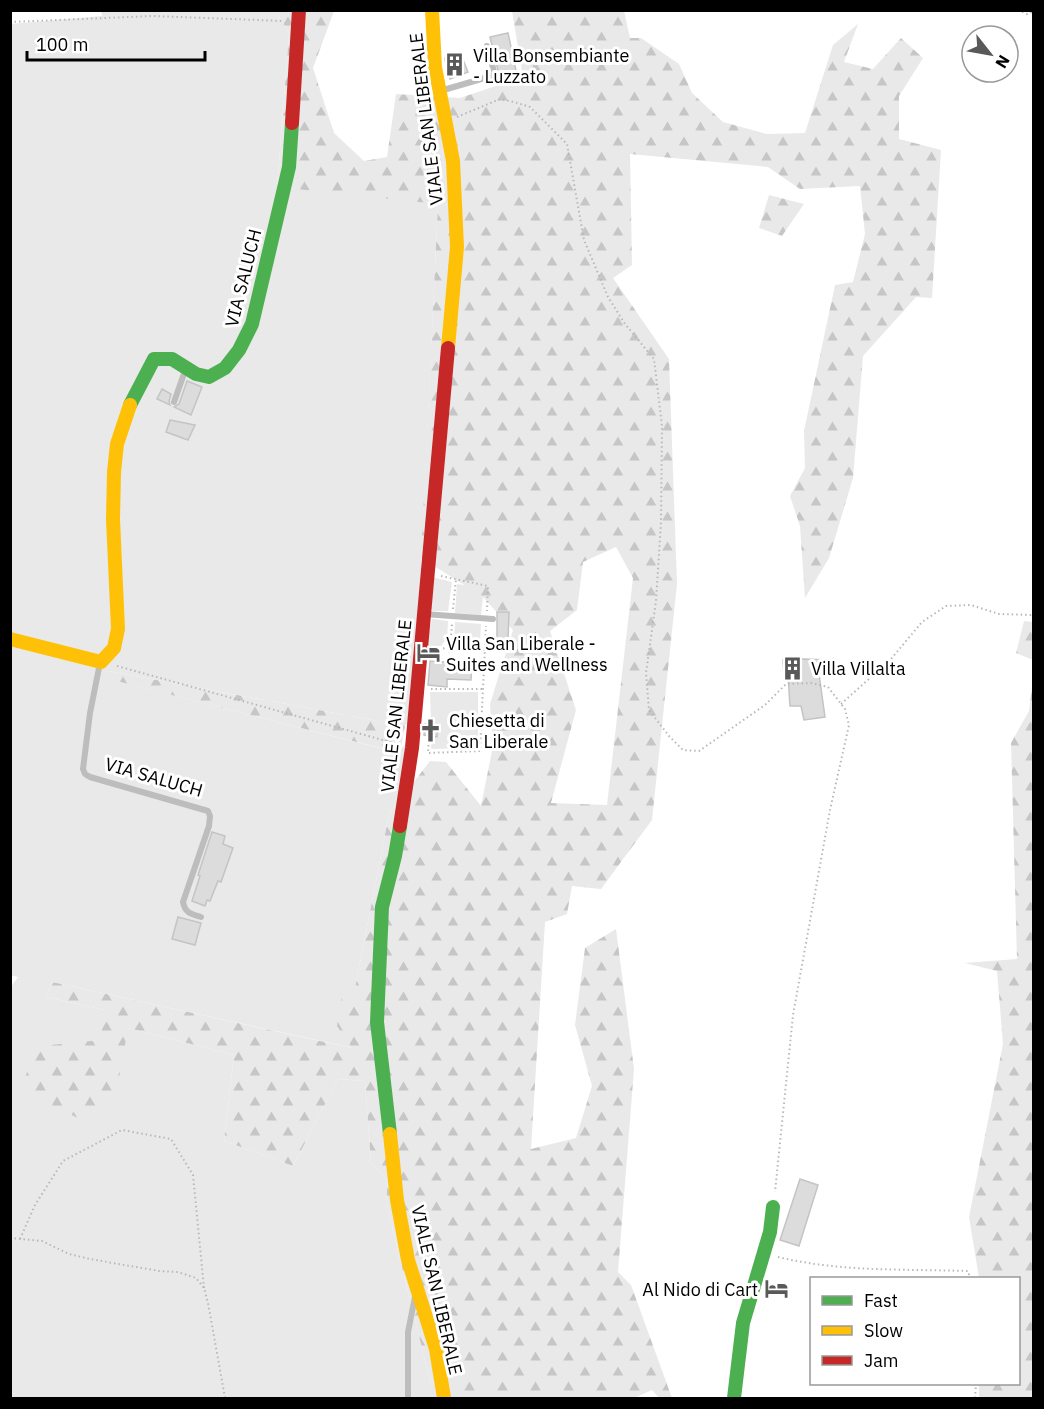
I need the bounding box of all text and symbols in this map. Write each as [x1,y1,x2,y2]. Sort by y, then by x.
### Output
scale bar [27,24,206,62]
north arrow [960,24,1020,84]
street label: VIALE SAN LIBERALE [404,32,448,206]
text: 100 m [36,33,88,56]
place label: Villa Bonsembiante - Luzzato [473,44,629,88]
building icon: Villa Bonsembiante - Luzzato [442,52,468,78]
text: N [991,52,1014,72]
street label: VIA SALUCH [220,226,266,330]
street label: VIALE SAN LIBERALE [375,619,417,793]
place label: Villa San Liberale - Suites and Wellness [446,632,608,676]
hotel icon: Villa San Liberale - Suites and Wellness [415,640,441,666]
building icon: Villa Villalta [780,655,806,681]
place label: Villa Villalta [811,657,906,680]
place label: Chiesetta di San Liberale [449,709,548,753]
church icon: Chiesetta di San Liberale [418,717,444,743]
street label: VIA SALUCH [102,752,206,802]
street label: VIALE SAN LIBERALE [406,1203,468,1377]
hotel icon: Al Nido di Cart [763,1276,789,1302]
legend [810,1277,1020,1385]
place label: Al Nido di Cart [642,1278,758,1301]
text: Fast [864,1289,898,1312]
text: Slow [864,1319,903,1342]
text: Jam [864,1349,899,1372]

